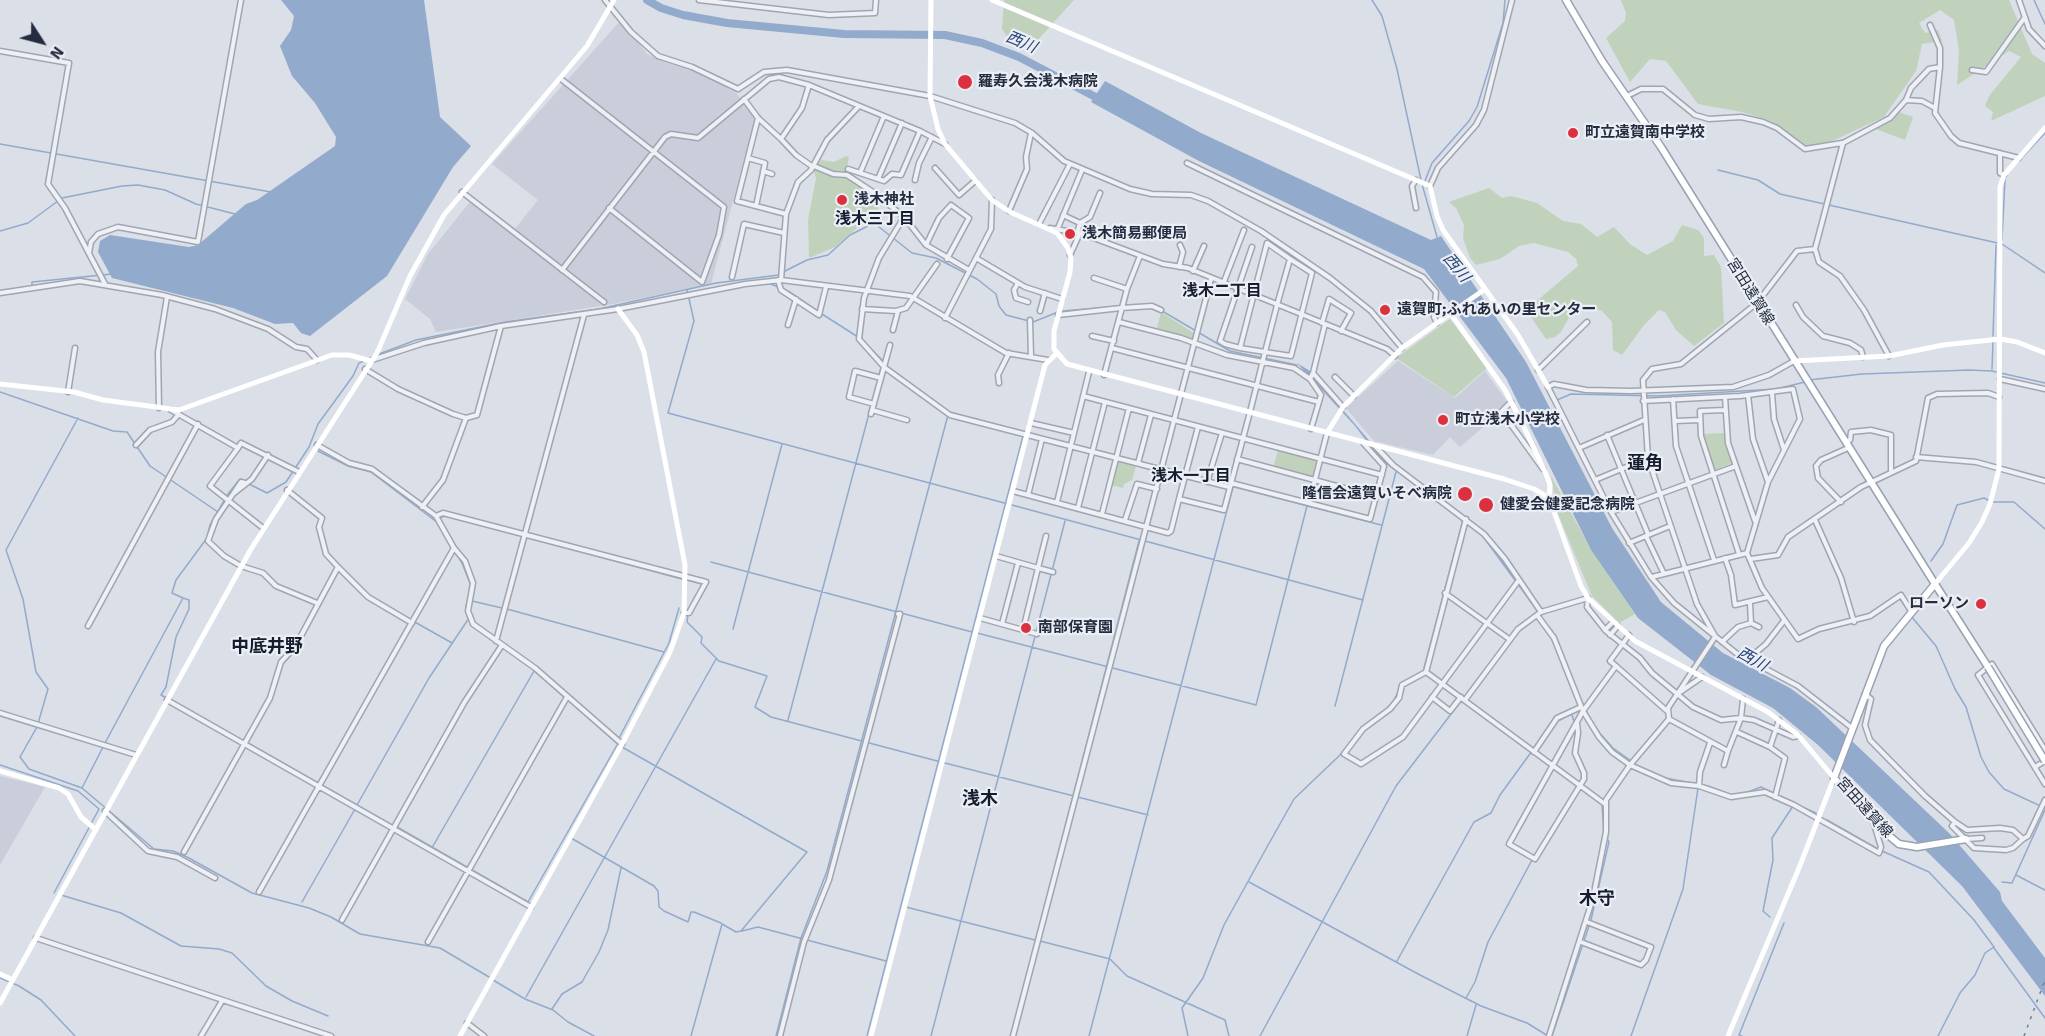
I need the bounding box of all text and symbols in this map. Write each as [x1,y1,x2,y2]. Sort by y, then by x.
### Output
north arrow [12,12,72,72]
water label: 西川 [1003,28,1039,58]
text: N [45,42,68,63]
marker: 羅寿久会浅木病院 [956,73,974,91]
place label: 羅寿久会浅木病院 [978,73,1098,91]
place label: 町立遠賀南中学校 [1585,124,1705,142]
marker: 町立遠賀南中学校 [1566,126,1580,140]
place label: 浅木神社 [854,191,914,209]
marker: 浅木神社 [835,193,849,207]
district label: 浅木三丁目 [835,210,915,230]
place label: 浅木簡易郵便局 [1082,225,1187,243]
marker: 浅木簡易郵便局 [1063,227,1077,241]
water label: 西川 [1438,250,1474,286]
street label: 宮田遠賀線 [1722,255,1778,329]
district label: 浅木二丁目 [1182,282,1262,302]
place label: 遠賀町;ふれあいの里センター [1397,301,1596,319]
marker: 遠賀町;ふれあいの里センター [1378,303,1392,317]
place label: 町立浅木小学校 [1455,411,1560,429]
marker: 町立浅木小学校 [1436,413,1450,427]
district label: 蓮角 [1627,453,1663,475]
district label: 浅木一丁目 [1151,467,1231,487]
place label: 隆信会遠賀いそべ病院 [1302,485,1452,503]
marker: 隆信会遠賀いそべ病院 [1456,485,1474,503]
marker: 健愛会健愛記念病院 [1477,496,1495,514]
place label: 健愛会健愛記念病院 [1500,496,1635,514]
place label: ローソン [1909,595,1969,613]
marker: ローソン [1974,597,1988,611]
place label: 南部保育園 [1038,619,1113,637]
marker: 南部保育園 [1019,621,1033,635]
district label: 中底井野 [231,636,303,658]
water label: 西川 [1733,644,1771,676]
street label: 宮田遠賀線 [1832,774,1896,842]
district label: 浅木 [962,788,998,810]
district label: 木守 [1579,888,1615,910]

